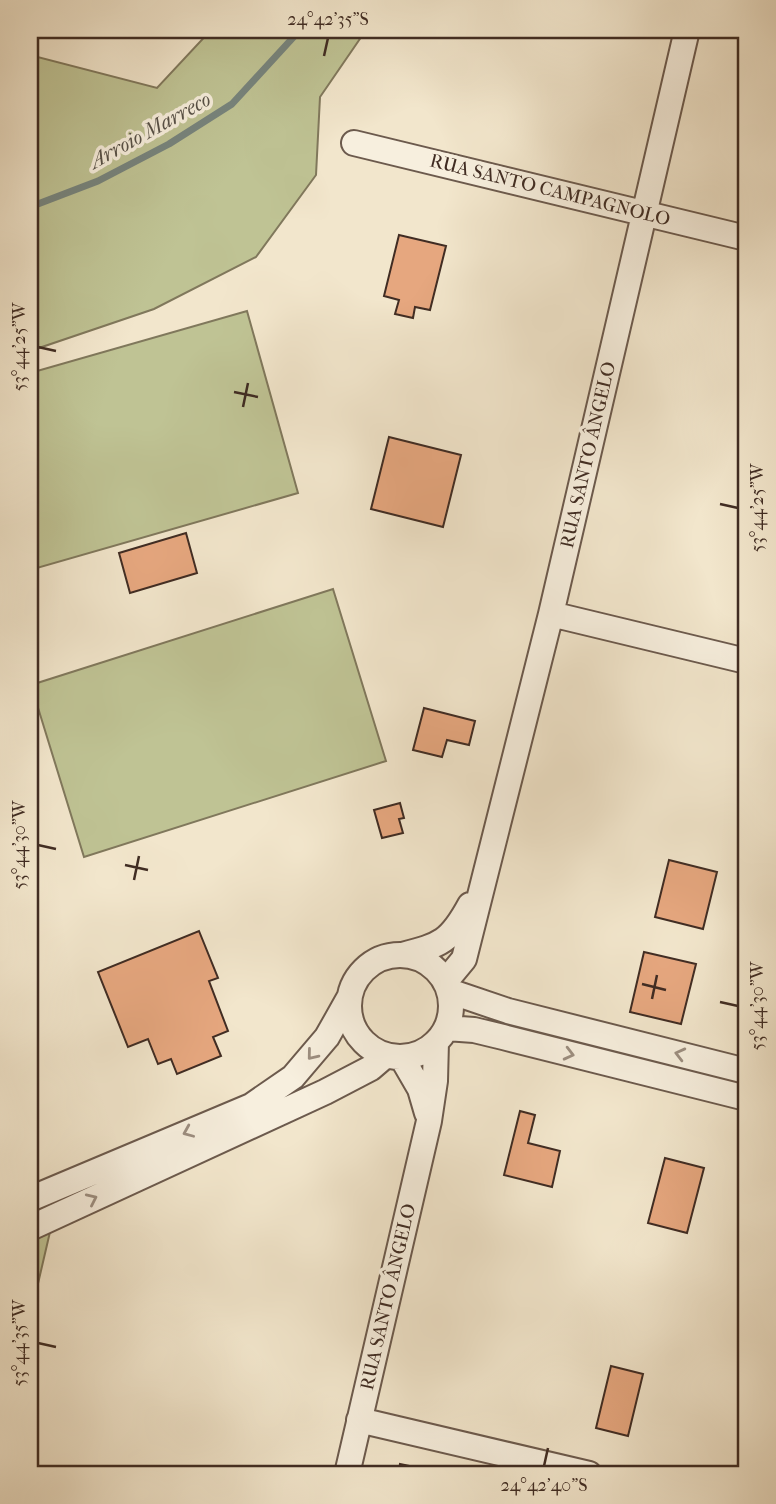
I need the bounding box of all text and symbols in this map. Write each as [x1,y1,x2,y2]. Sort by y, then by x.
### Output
text: 24°42'35"S [287,9,369,30]
water label: Arroio Marreco [83,87,215,175]
street label: RUA SANTO CAMPAGNOLO [428,149,672,231]
text: 53°44'25"W [9,301,30,391]
street label: RUA SANTO ÂNGELO [556,360,620,550]
text: 53°44'25"W [747,462,768,552]
text: 53°44'30"W [9,799,30,889]
text: 53°44'30"W [747,960,768,1050]
one-way arrow [308,1046,320,1059]
one-way arrow [563,1046,575,1060]
one-way arrow [674,1048,686,1063]
one-way arrow [183,1124,195,1138]
one-way arrow [84,1194,97,1208]
street label: RUA SANTO ÂNGELO [356,1202,420,1392]
text: 53°44'35"W [9,1298,30,1386]
text: 24°42'40"S [500,1475,588,1496]

